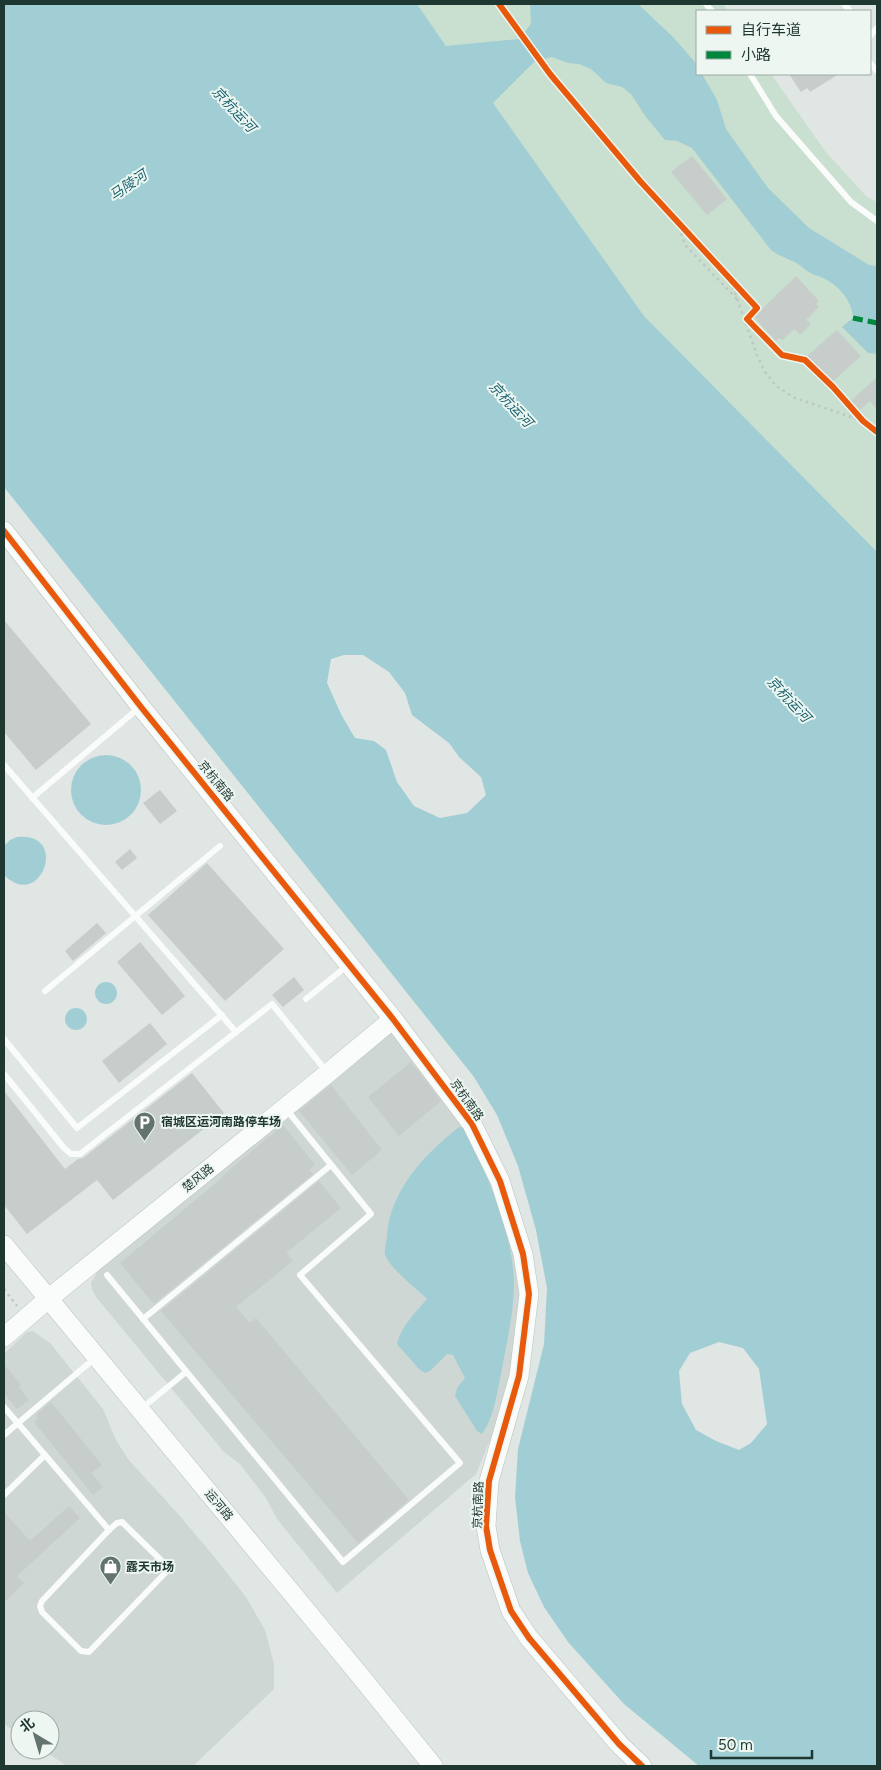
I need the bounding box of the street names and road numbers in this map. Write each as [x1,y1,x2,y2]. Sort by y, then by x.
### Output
street label: 京杭南路 [195,758,237,804]
street label: 京杭南路 [447,1076,487,1124]
street label: 楚风路 [180,1161,216,1195]
street label: 京杭南路 [470,1481,486,1529]
street label: 运河路 [202,1487,236,1523]

